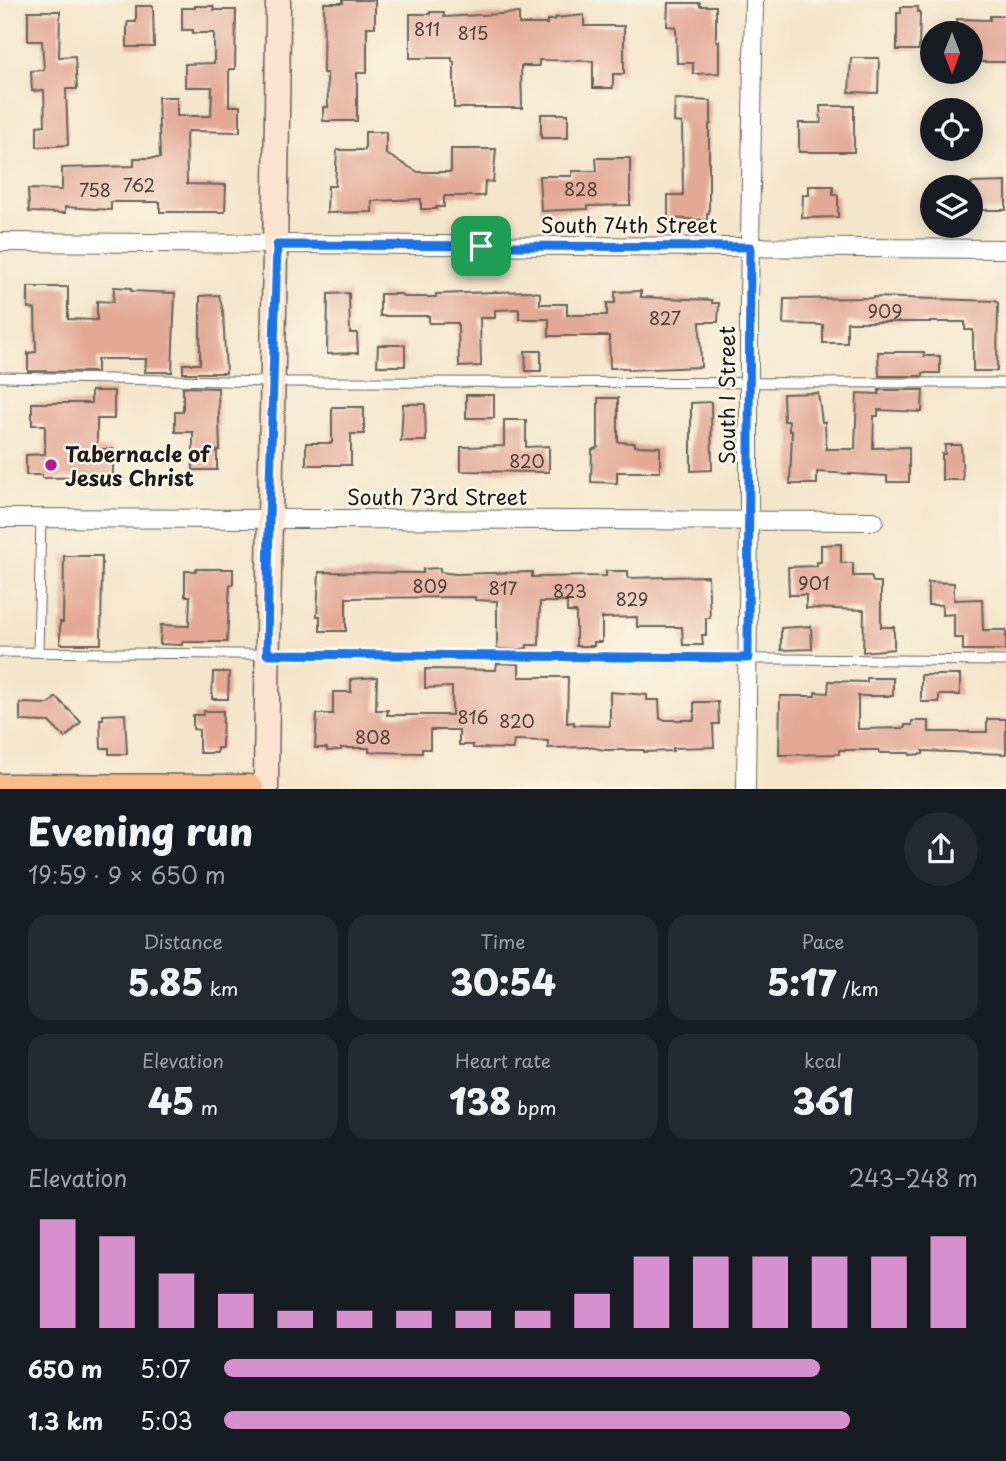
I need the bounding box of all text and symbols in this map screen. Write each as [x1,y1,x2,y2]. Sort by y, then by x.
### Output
house number: 811 [414,15,440,42]
house number: 815 [458,19,488,46]
north arrow [920,21,984,84]
map controls [920,21,983,238]
button: locate [920,98,983,161]
house number: 762 [123,171,155,198]
house number: 828 [564,175,598,202]
button: layers [920,175,983,238]
house number: 758 [79,176,111,203]
street label: South 74th Street [541,208,717,240]
pin [451,216,511,276]
icon: arrive [462,227,500,265]
house number: 909 [868,297,902,324]
house number: 827 [649,304,681,331]
street label: South I Street [710,326,742,464]
place label: Tabernacle of Jesus Christ [65,437,212,493]
house number: 820 [509,447,545,474]
marker: Tabernacle of Jesus Christ [43,457,59,473]
street label: South 73rd Street [347,480,527,512]
house number: 901 [798,569,830,596]
house number: 809 [413,572,447,599]
house number: 817 [489,574,518,601]
house number: 823 [553,577,587,604]
house number: 829 [616,585,648,612]
house number: 816 [458,703,488,730]
house number: 820 [499,707,535,734]
house number: 808 [355,723,391,750]
text: Evening run [28,802,253,859]
button: share [904,812,978,886]
text: 19:59 · 9 × 650 m [28,857,226,892]
text: Distance [143,927,223,955]
text: Time [481,927,525,955]
text: Pace [802,927,844,955]
text: 5.85 [128,955,203,1008]
text: 30:54 [450,955,556,1008]
text: 5:17 [767,955,836,1008]
text: km [203,974,238,1002]
text: /km [836,974,879,1002]
text: Elevation [142,1046,224,1074]
text: Heart rate [455,1046,551,1074]
text: kcal [804,1046,842,1074]
text: 45 [148,1074,194,1127]
text: 138 [449,1074,511,1127]
text: 361 [792,1074,854,1127]
text: m [194,1093,218,1121]
text: bpm [511,1093,557,1121]
text: Elevation [28,1160,127,1195]
text: 243–248 m [849,1160,978,1195]
text: 650 m [28,1351,102,1386]
text: 5:07 [140,1351,191,1386]
text: 1.3 km [28,1403,103,1438]
text: 5:03 [140,1403,193,1438]

